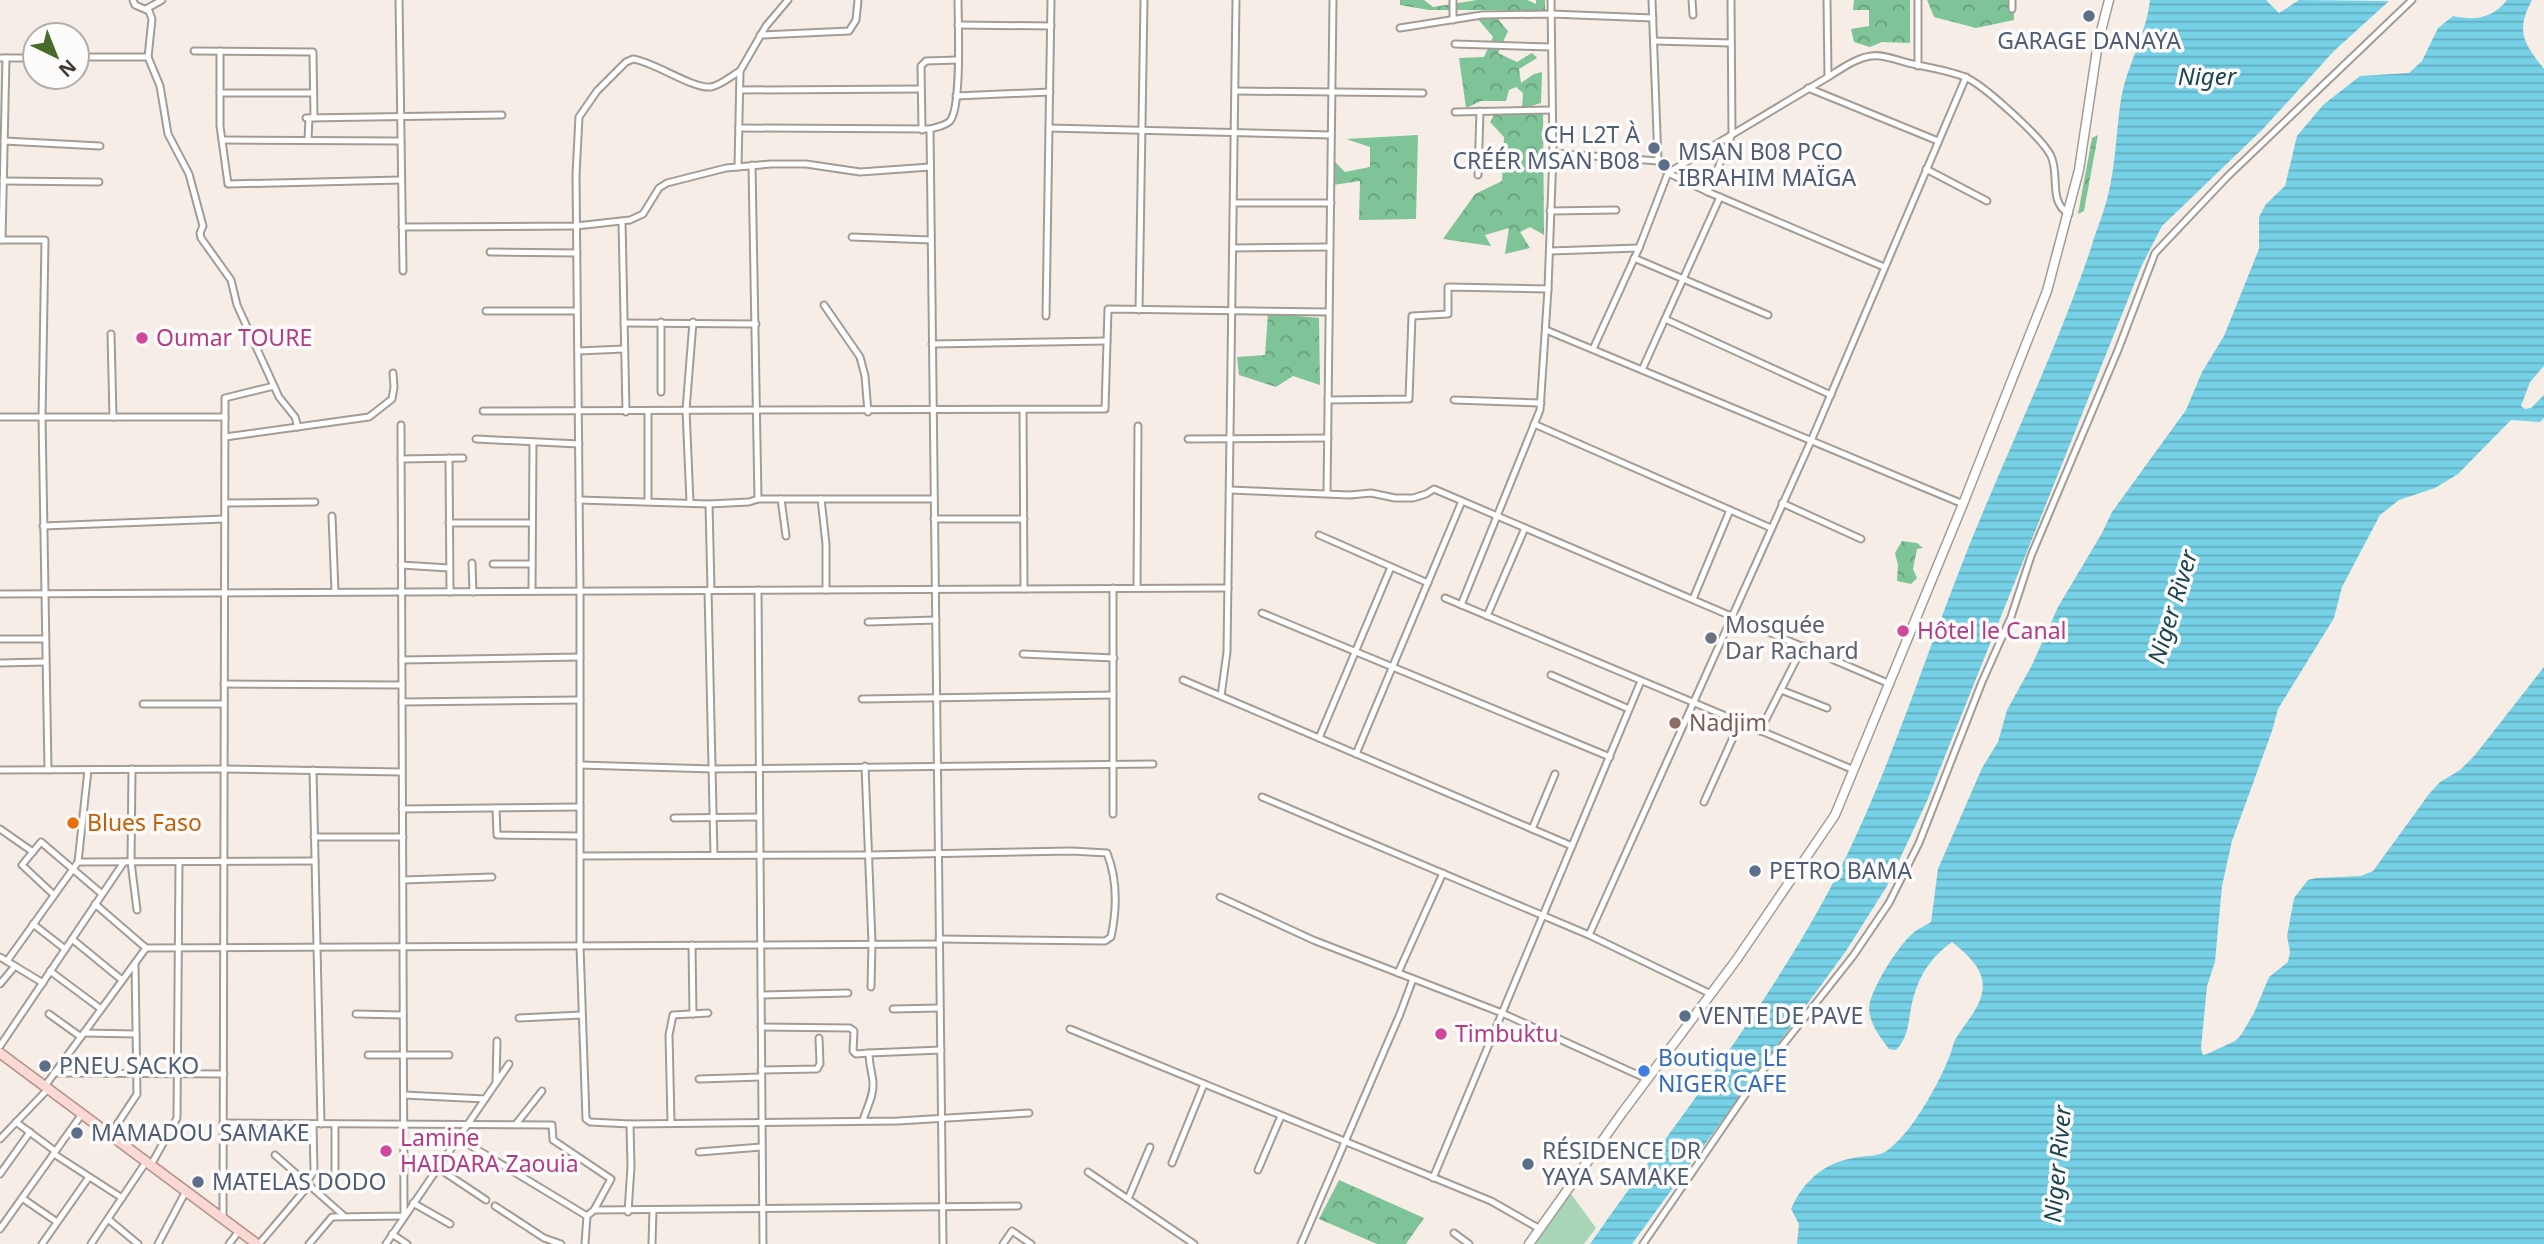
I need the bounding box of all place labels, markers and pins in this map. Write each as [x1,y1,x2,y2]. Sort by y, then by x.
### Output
marker: GARAGE DANAYA [2081,8,2097,24]
place label: GARAGE DANAYA [1997,24,2181,56]
place label: CH L2T À CRÉÉR MSAN B08 [1452,118,1640,176]
place label: MSAN B08 PCO IBRAHIM MAÏGA [1678,135,1857,193]
marker: CH L2T À CRÉÉR MSAN B08 [1646,140,1662,156]
marker: MSAN B08 PCO IBRAHIM MAÏGA [1656,157,1672,173]
place label: Oumar TOURE [156,321,312,353]
marker: Oumar TOURE [134,330,150,346]
place label: Mosquée Dar Rachard [1725,608,1859,666]
place label: Hôtel le Canal [1917,614,2067,646]
marker: Hôtel le Canal [1895,623,1911,639]
marker: Mosquée Dar Rachard [1703,630,1719,646]
place label: Nadjim [1689,706,1767,738]
marker: Nadjim [1667,715,1683,731]
place label: Blues Faso [87,806,202,838]
marker: Blues Faso [65,815,81,831]
place label: PETRO BAMA [1769,854,1912,886]
marker: PETRO BAMA [1747,863,1763,879]
place label: VENTE DE PAVE [1699,999,1863,1031]
marker: VENTE DE PAVE [1677,1008,1693,1024]
place label: Timbuktu [1455,1017,1558,1049]
marker: Timbuktu [1433,1026,1449,1042]
place label: Boutique LE NIGER CAFE [1658,1041,1787,1099]
place label: PNEU SACKO [59,1049,199,1081]
marker: PNEU SACKO [37,1058,53,1074]
marker: Boutique LE NIGER CAFE [1636,1063,1652,1079]
place label: MAMADOU SAMAKE [91,1116,310,1148]
place label: Lamine HAIDARA Zaouia [400,1121,579,1179]
marker: MAMADOU SAMAKE [69,1125,85,1141]
place label: RÉSIDENCE DR YAYA SAMAKE [1542,1134,1701,1192]
marker: Lamine HAIDARA Zaouia [378,1143,394,1159]
marker: RÉSIDENCE DR YAYA SAMAKE [1520,1156,1536,1172]
place label: MATELAS DODO [212,1165,386,1197]
marker: MATELAS DODO [190,1174,206,1190]

